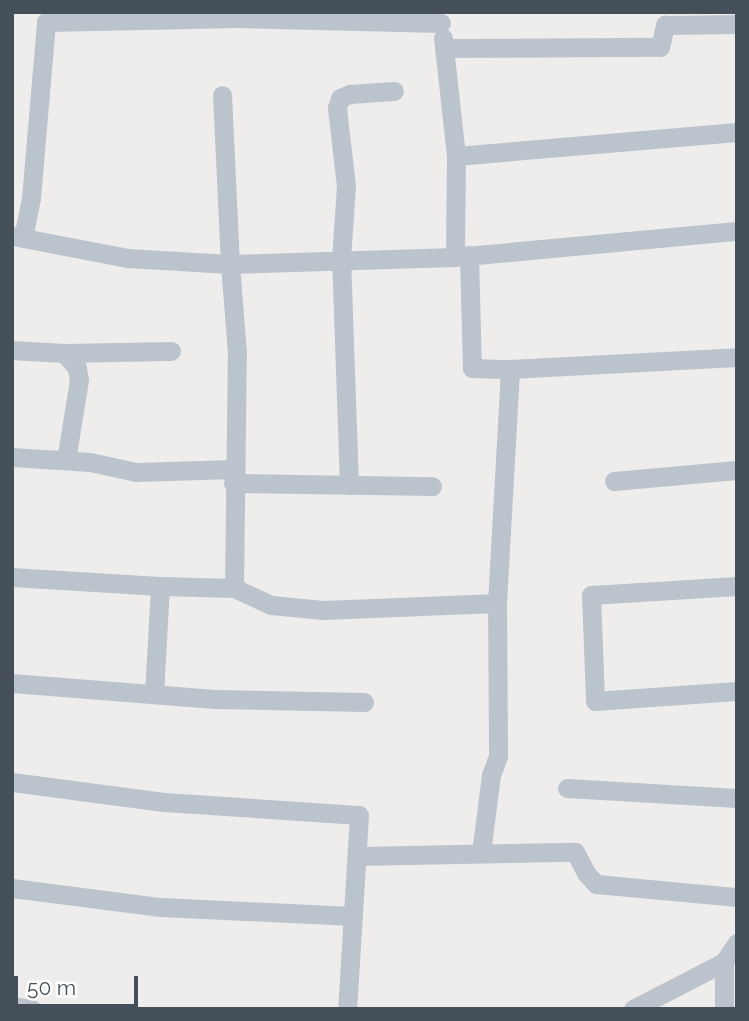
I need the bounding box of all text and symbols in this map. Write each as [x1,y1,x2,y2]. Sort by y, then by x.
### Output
scale bar [18,962,142,1006]
text: 50 m [27,975,76,1000]

